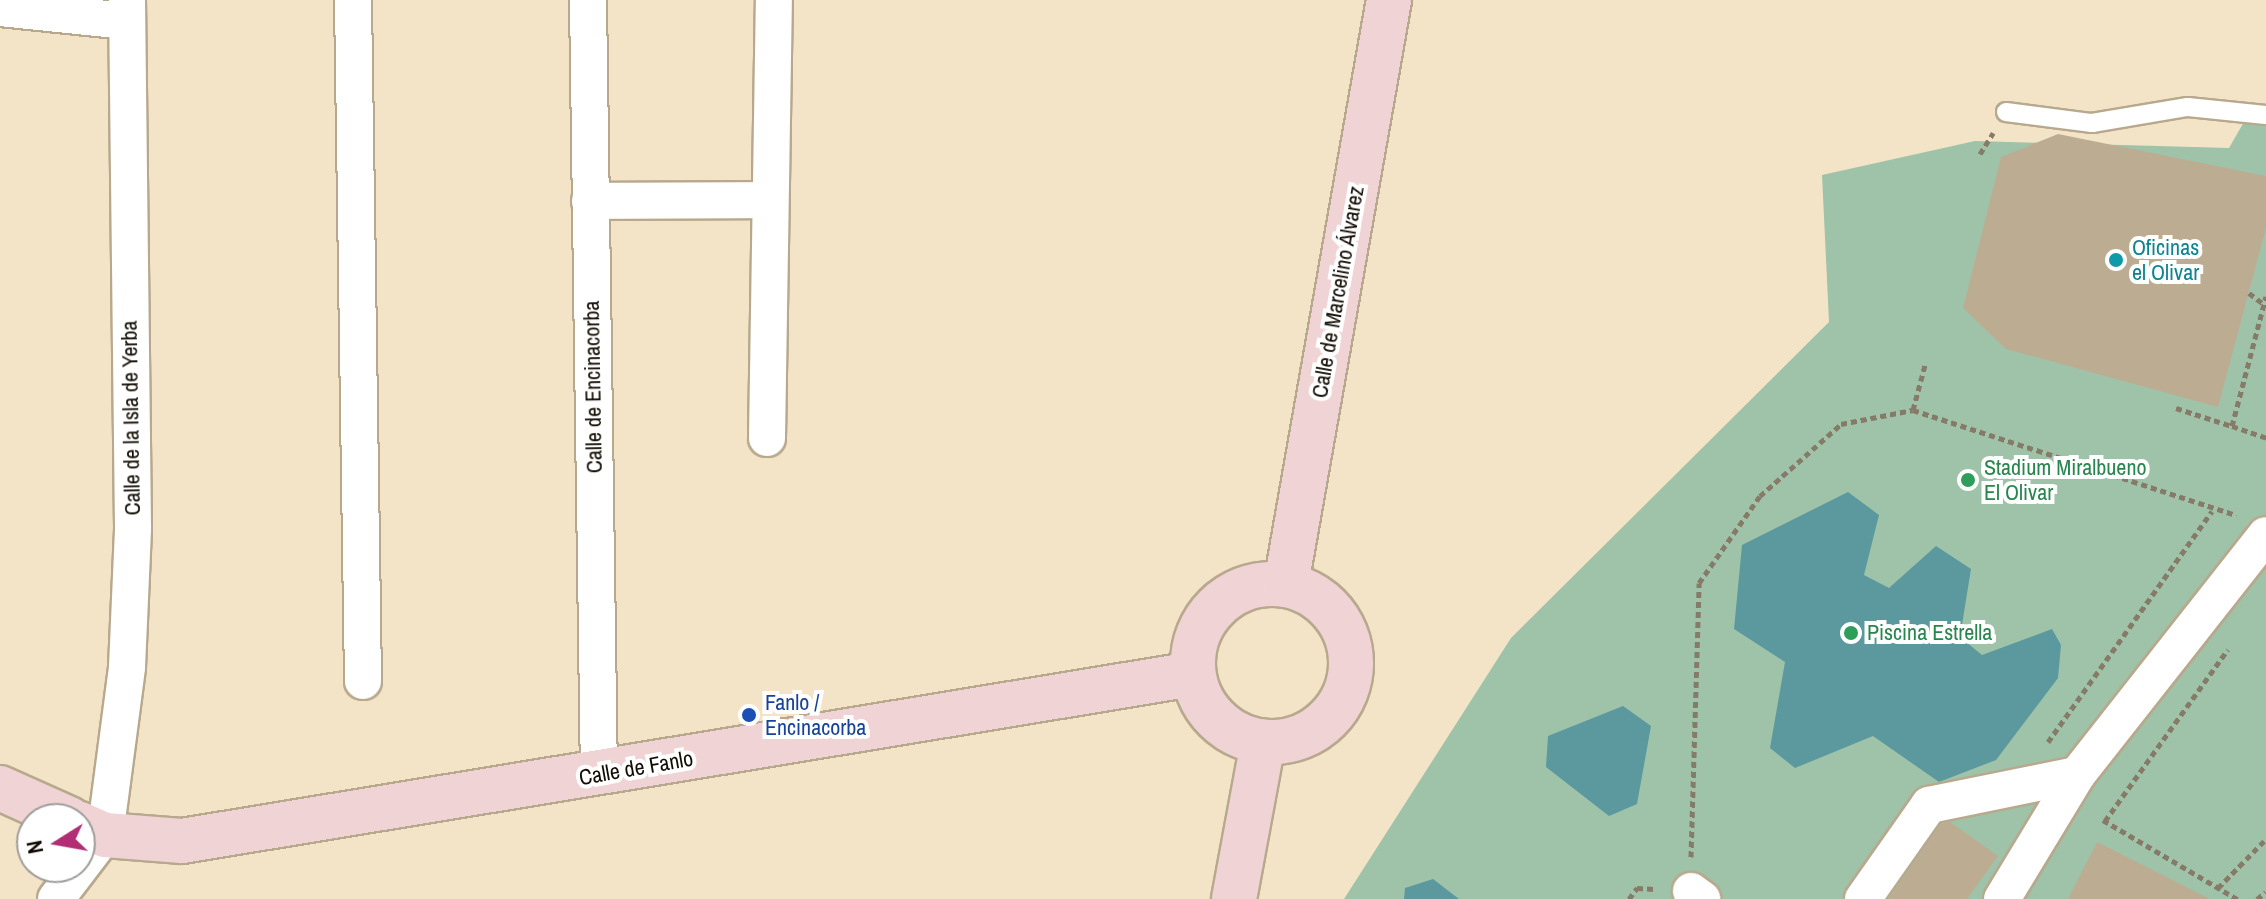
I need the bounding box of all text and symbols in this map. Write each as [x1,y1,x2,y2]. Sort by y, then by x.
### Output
street label: Calle de Marcelino Álvarez [1306,184,1370,400]
place label: Oficinas el Olivar [2132,234,2199,286]
marker: Oficinas el Olivar [2107,251,2125,269]
street label: Calle de Encinacorba [578,301,608,473]
street label: Calle de la Isla de Yerba [116,320,146,516]
place label: Stadium Miralbueno El Olivar [1984,454,2146,506]
marker: Stadium Miralbueno El Olivar [1959,471,1977,489]
place label: Piscina Estrella [1867,620,1992,646]
marker: Piscina Estrella [1842,624,1860,642]
place label: Fanlo / Encinacorba [765,689,866,740]
marker: Fanlo / Encinacorba [740,706,758,724]
street label: Calle de Fanlo [577,745,695,791]
north arrow [16,803,96,883]
text: N [18,838,50,856]

